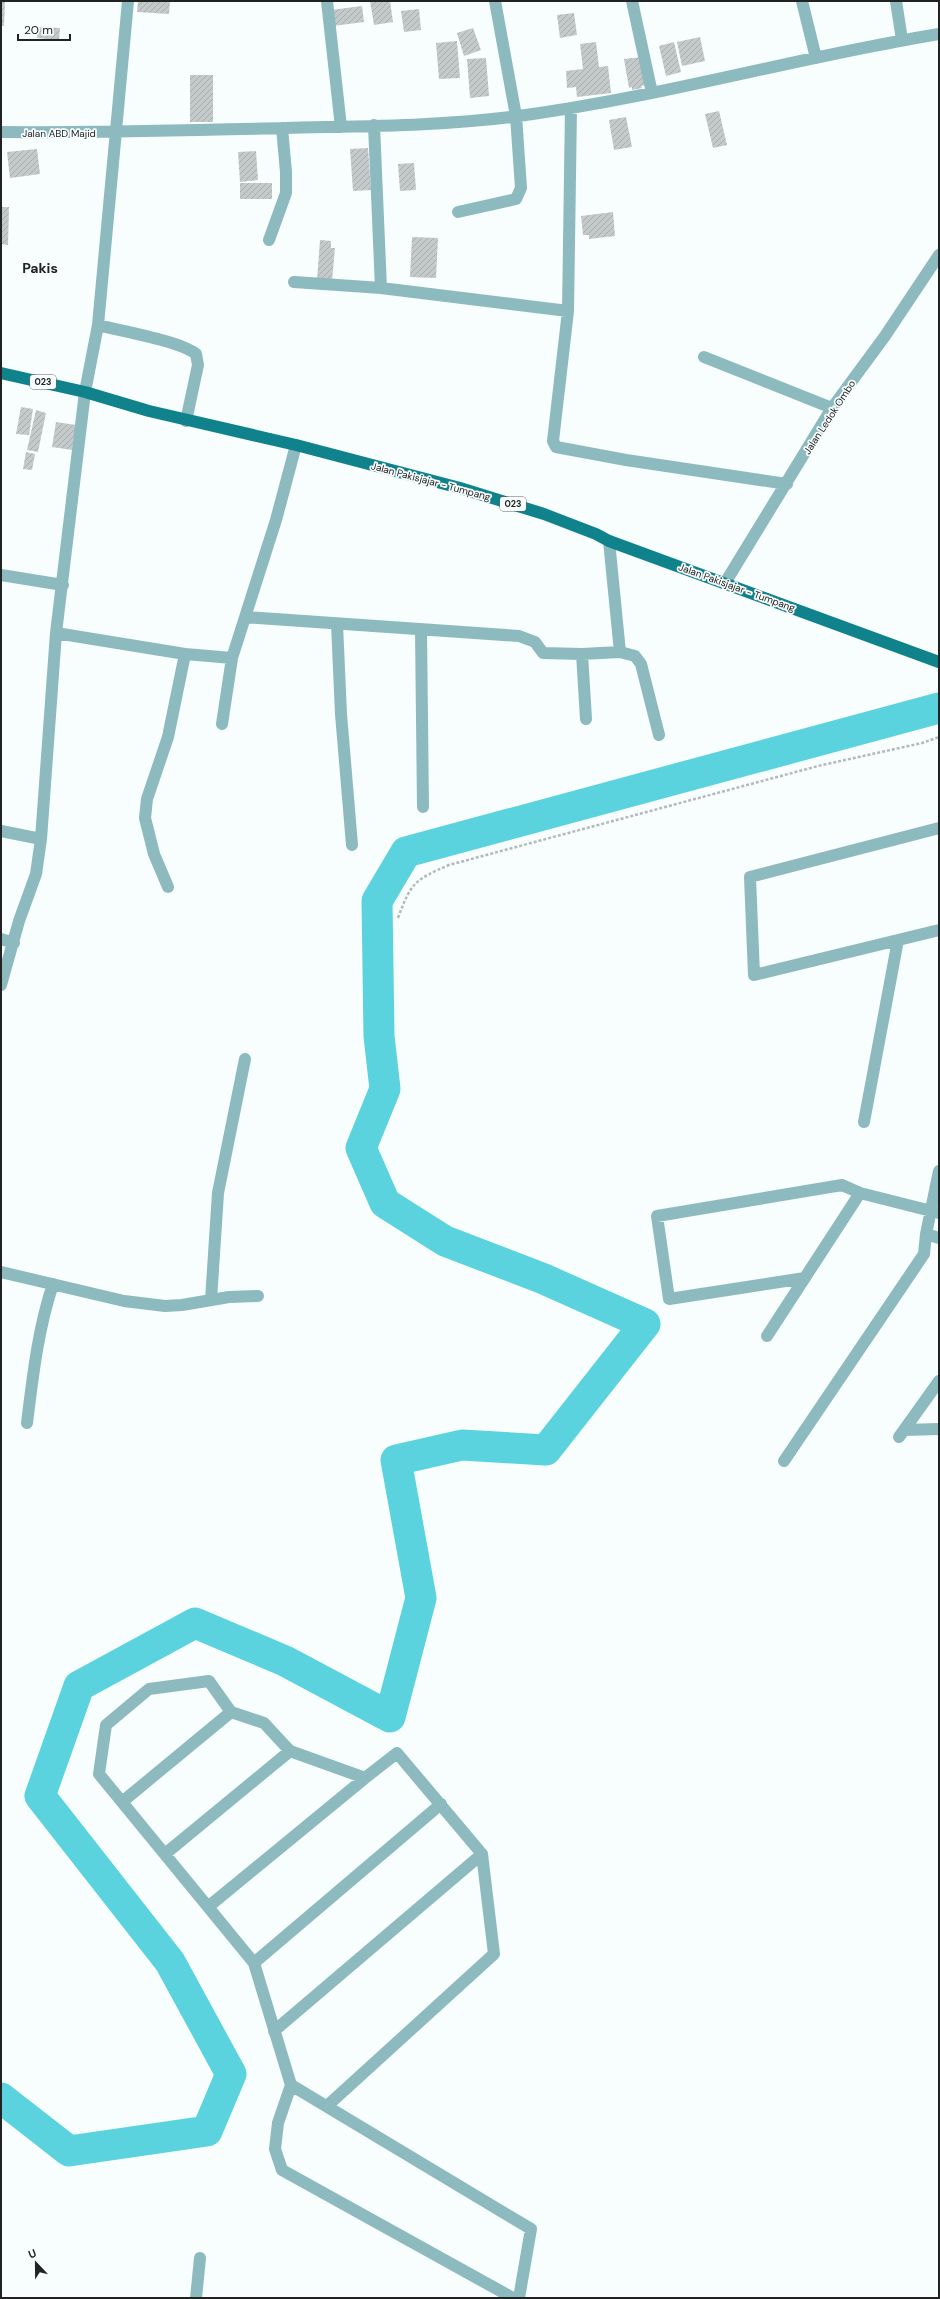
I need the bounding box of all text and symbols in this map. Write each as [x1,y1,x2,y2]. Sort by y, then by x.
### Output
scale bar [18,16,70,42]
text: 20 m [24,22,53,38]
street label: Jalan ABD Majid [22,127,96,140]
district label: Pakis [22,259,58,277]
road number: 023 [30,375,56,389]
street label: Jalan Ledok Ombo [801,378,858,457]
street label: Jalan Pakisjajar - Tumpang [370,459,492,504]
road number: 023 [500,497,526,511]
street label: Jalan Pakisjajar - Tumpang [677,560,797,615]
north arrow [16,2243,56,2283]
text: U [26,2246,38,2262]

